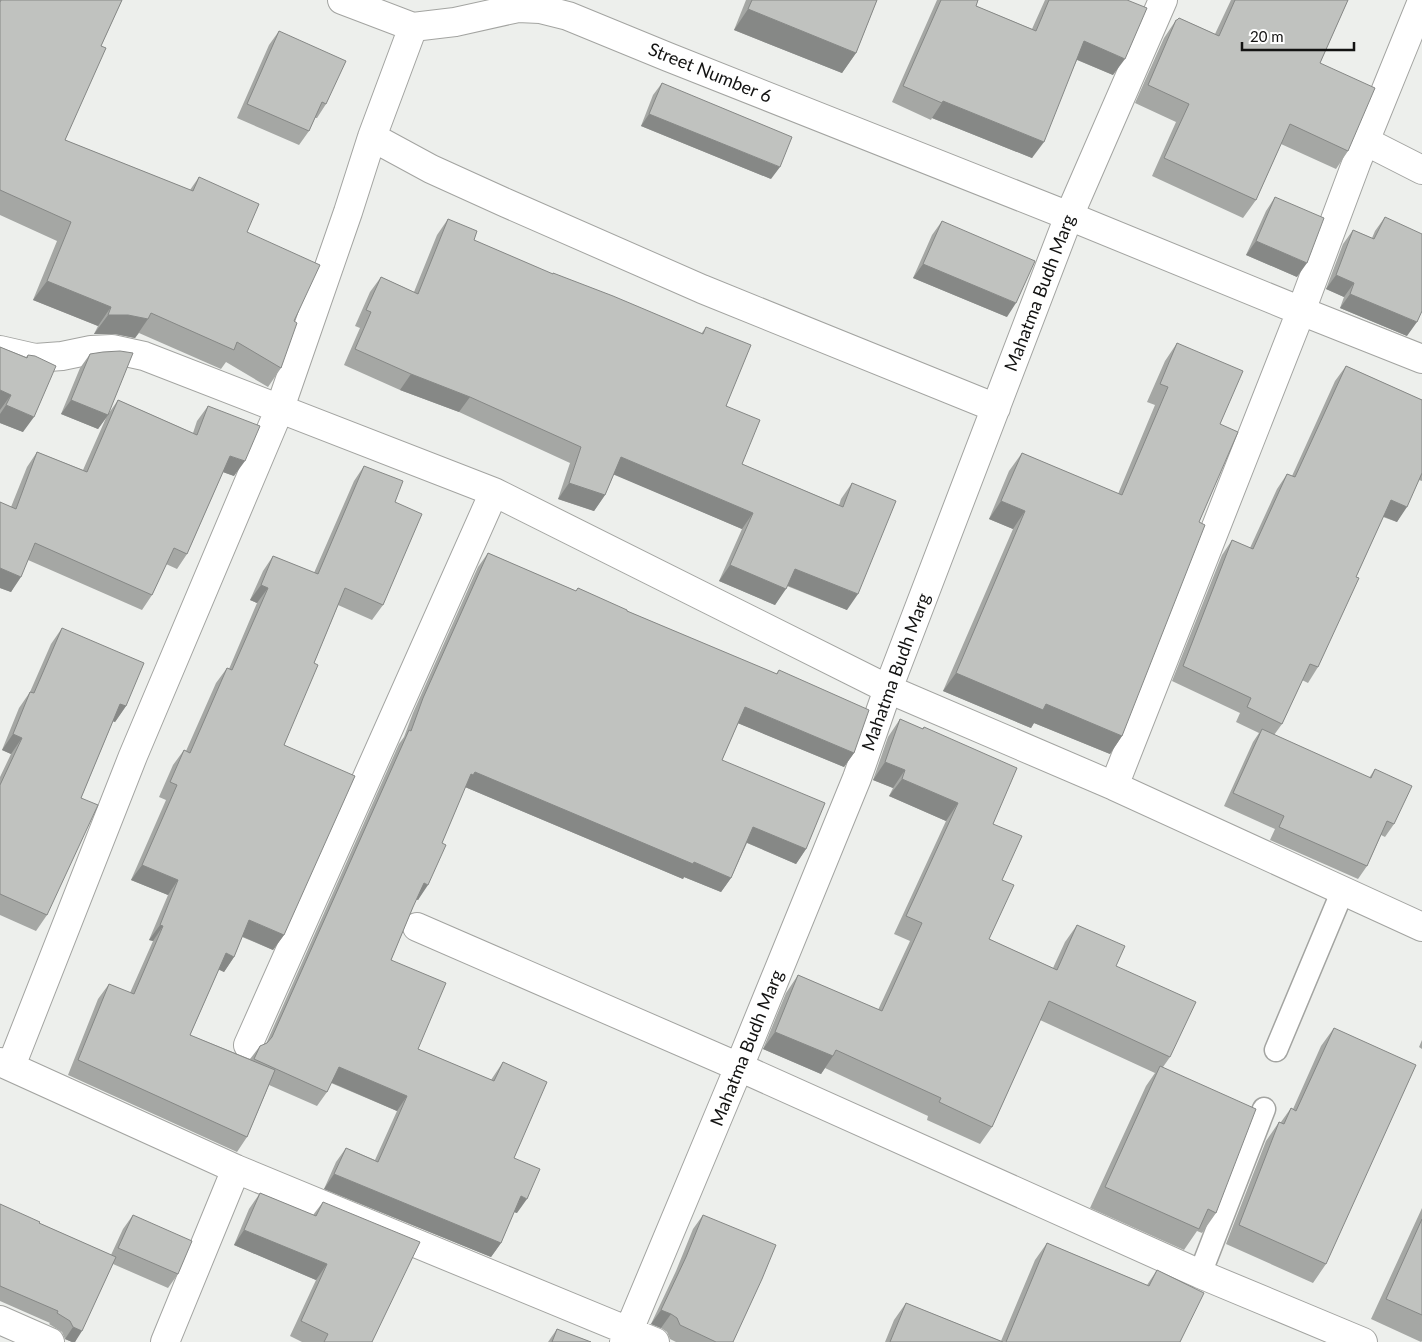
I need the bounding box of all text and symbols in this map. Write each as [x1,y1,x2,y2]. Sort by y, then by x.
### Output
scale bar [1242,20,1354,52]
text: 20 m [1250,27,1284,45]
street label: Street Number 6 [645,37,775,107]
street label: Mahatma Budh Marg [999,211,1079,374]
street label: Mahatma Budh Marg [856,590,934,754]
street label: Mahatma Budh Marg [705,966,787,1129]

